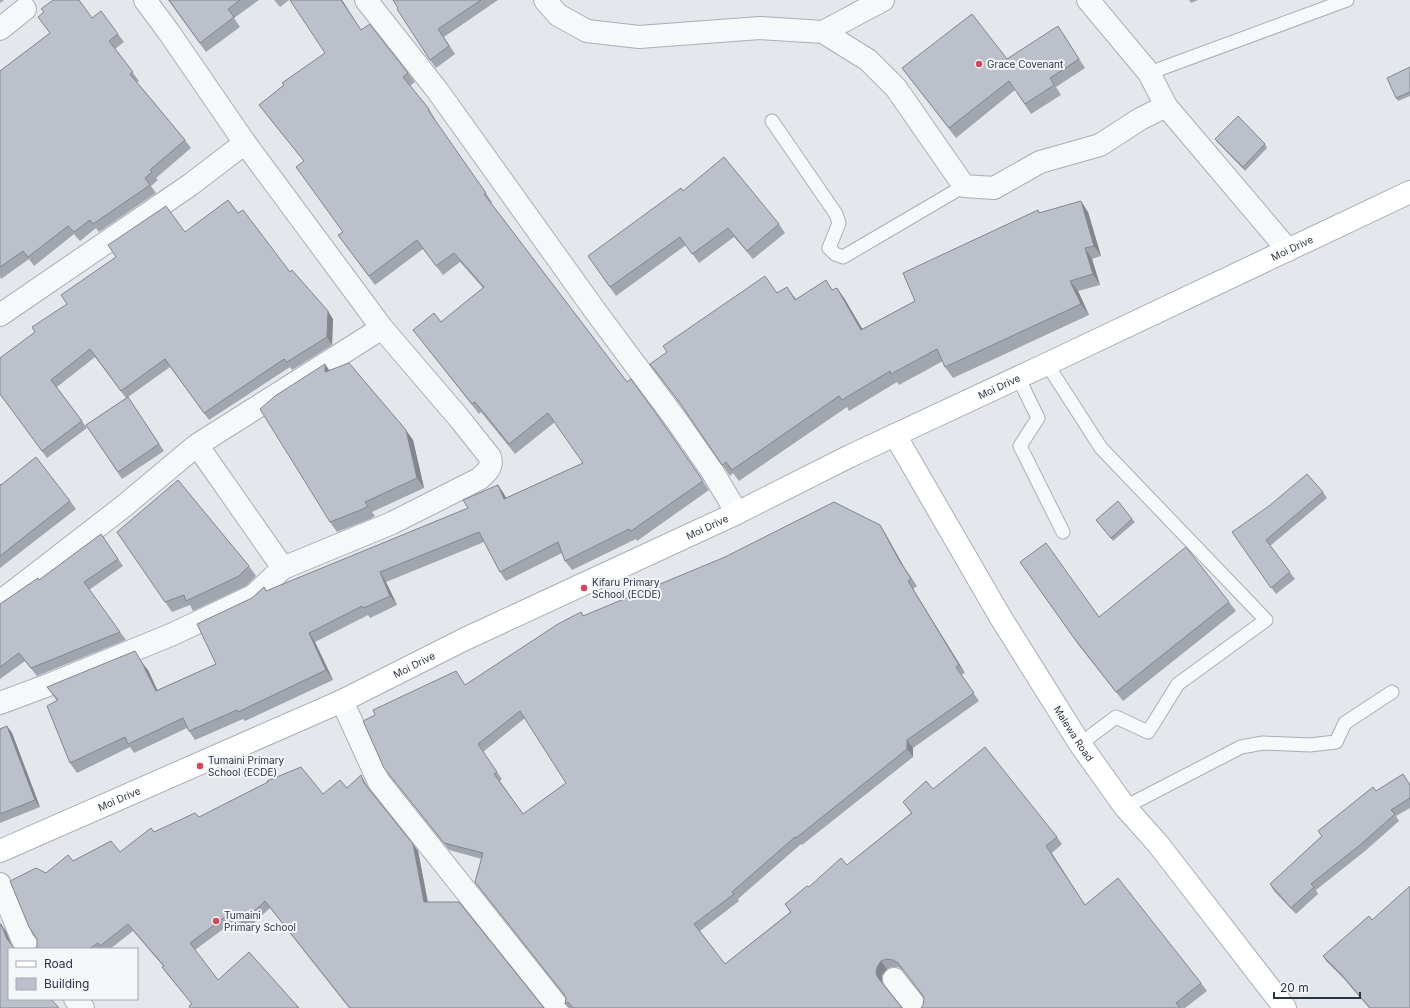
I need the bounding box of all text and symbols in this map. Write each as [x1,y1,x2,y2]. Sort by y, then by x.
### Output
place label: Grace Covenant [987,58,1064,70]
marker: Grace Covenant [974,59,984,69]
street label: Moi Drive [1269,233,1315,263]
street label: Moi Drive [976,371,1022,401]
street label: Moi Drive [684,512,730,542]
place label: Kifaru Primary School (ECDE) [592,576,661,600]
marker: Kifaru Primary School (ECDE) [579,583,589,593]
street label: Moi Drive [391,649,437,680]
street label: Malewa Road [1052,704,1096,763]
place label: Tumaini Primary School (ECDE) [208,754,285,778]
marker: Tumaini Primary School (ECDE) [195,761,205,771]
street label: Moi Drive [96,784,142,813]
place label: Tumaini Primary School [224,909,296,933]
marker: Tumaini Primary School [211,916,221,926]
legend [8,948,138,1000]
text: Road [44,956,73,971]
scale bar [1274,974,1360,1000]
text: Building [44,976,89,991]
text: 20 m [1280,980,1309,995]

